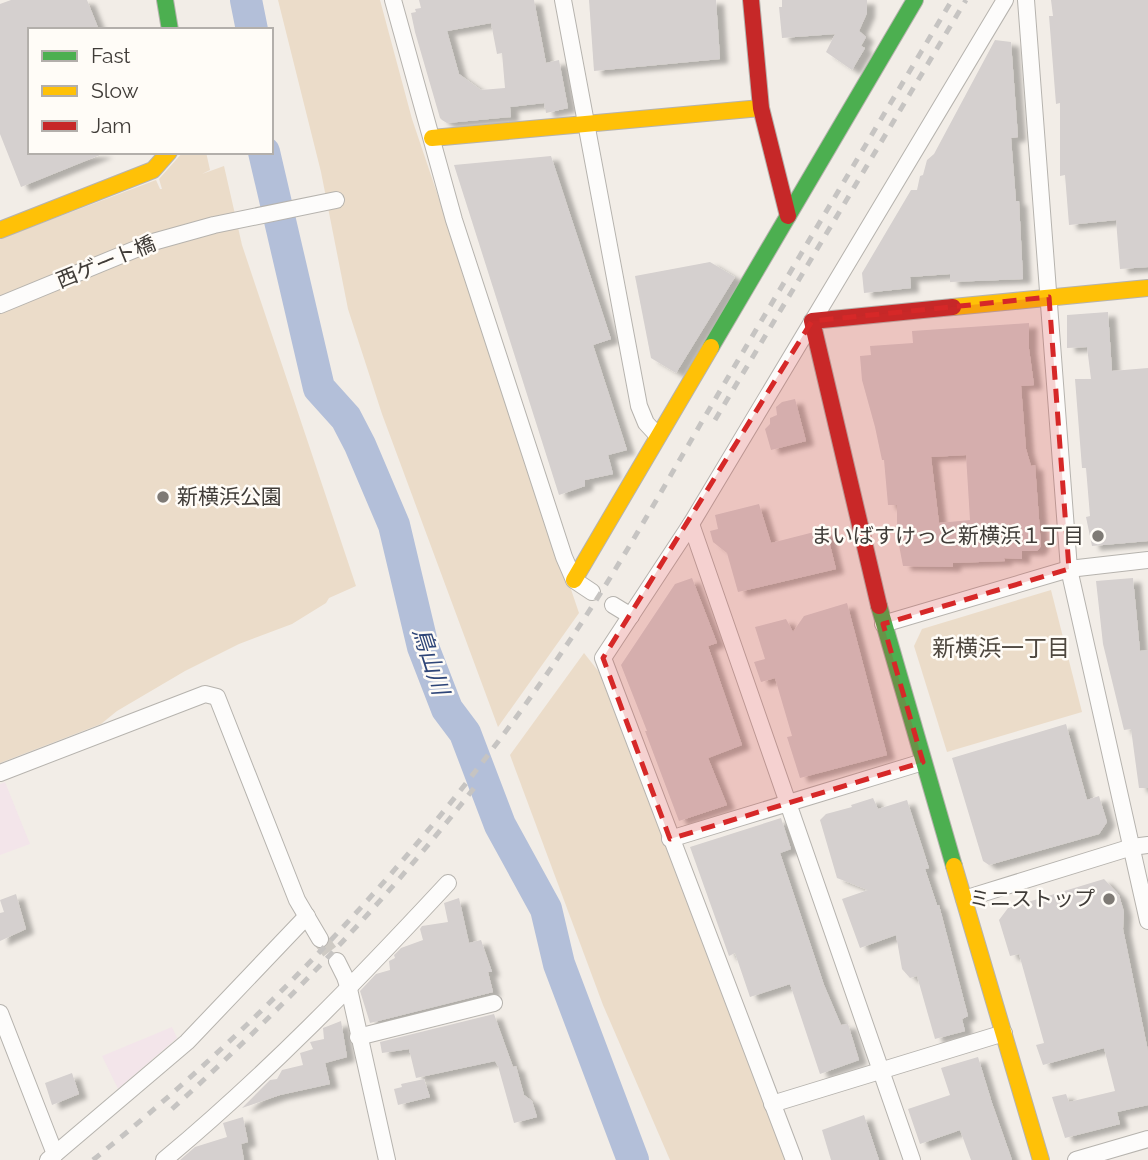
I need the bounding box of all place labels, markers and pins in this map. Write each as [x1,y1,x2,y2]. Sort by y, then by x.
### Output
place label: 新横浜公園 [177,484,282,509]
marker: 新横浜公園 [155,489,171,505]
place label: まいばすけっと新横浜１丁目 [811,523,1084,548]
marker: まいばすけっと新横浜１丁目 [1090,528,1106,544]
place label: ミニストップ [969,886,1095,911]
marker: ミニストップ [1101,891,1117,907]

